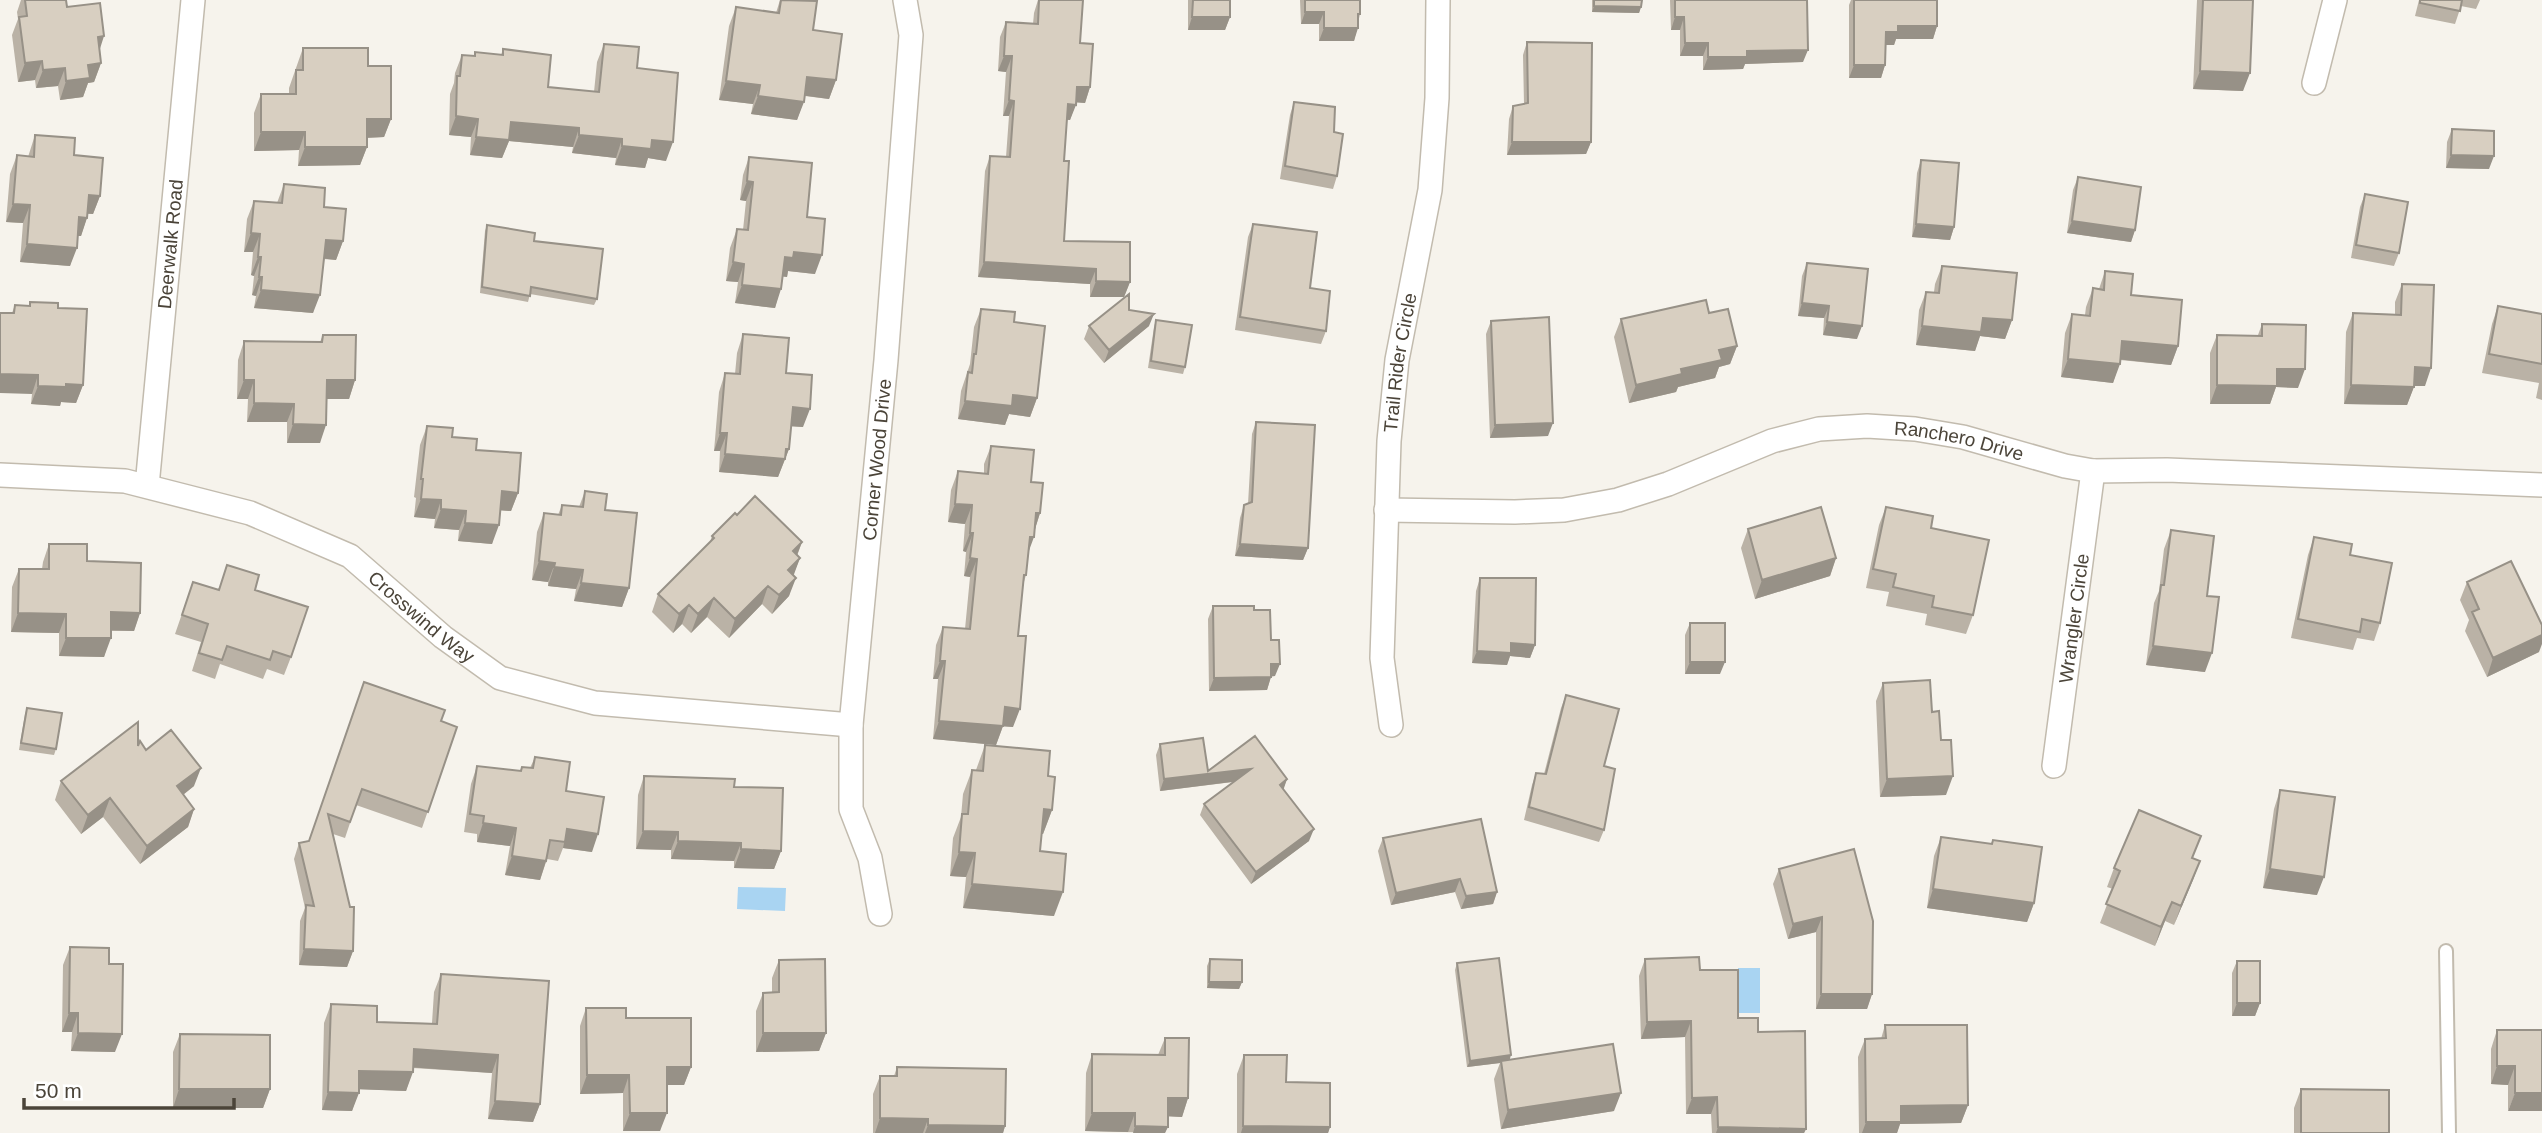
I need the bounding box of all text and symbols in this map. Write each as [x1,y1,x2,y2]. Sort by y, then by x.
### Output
street label: Deerwalk Road [153,178,186,310]
street label: Trail Rider Circle [1379,291,1420,433]
street label: Corner Wood Drive [858,378,895,541]
street label: Ranchero Drive [1894,417,2026,464]
street label: Wrangler Circle [2055,552,2093,684]
street label: Crosswind Way [364,567,479,667]
scale bar [24,1066,234,1110]
text: 50 m [35,1079,82,1102]

